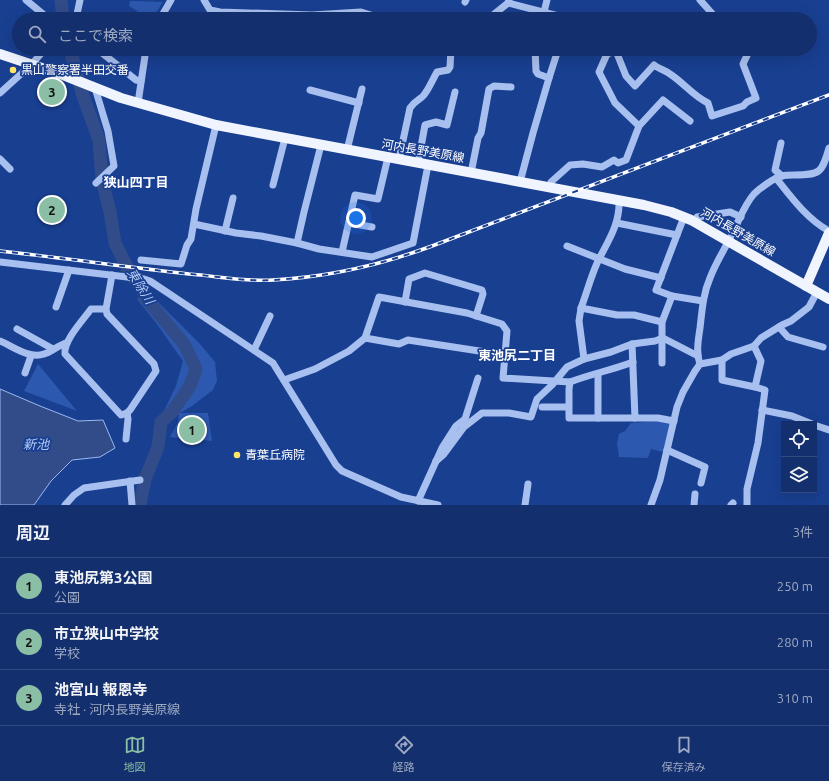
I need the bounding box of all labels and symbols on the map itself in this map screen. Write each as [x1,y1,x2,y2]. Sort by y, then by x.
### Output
place label: 黒山警察署半田交番 [21,63,129,76]
marker: 黒山警察署半田交番 [8,65,18,75]
pin: 3 [39,77,65,107]
street label: 河内長野美原線 [381,137,466,164]
district label: 狭山四丁目 [103,175,169,189]
pin: 2 [39,195,65,225]
street label: 河内長野美原線 [699,205,778,258]
your location [346,208,366,228]
water label: 東除川 [125,266,158,308]
district label: 東池尻二丁目 [478,348,556,362]
pin: 1 [179,415,205,445]
water label: 新池 [23,437,51,451]
place label: 青葉丘病院 [245,448,305,461]
marker: 青葉丘病院 [232,450,242,460]

